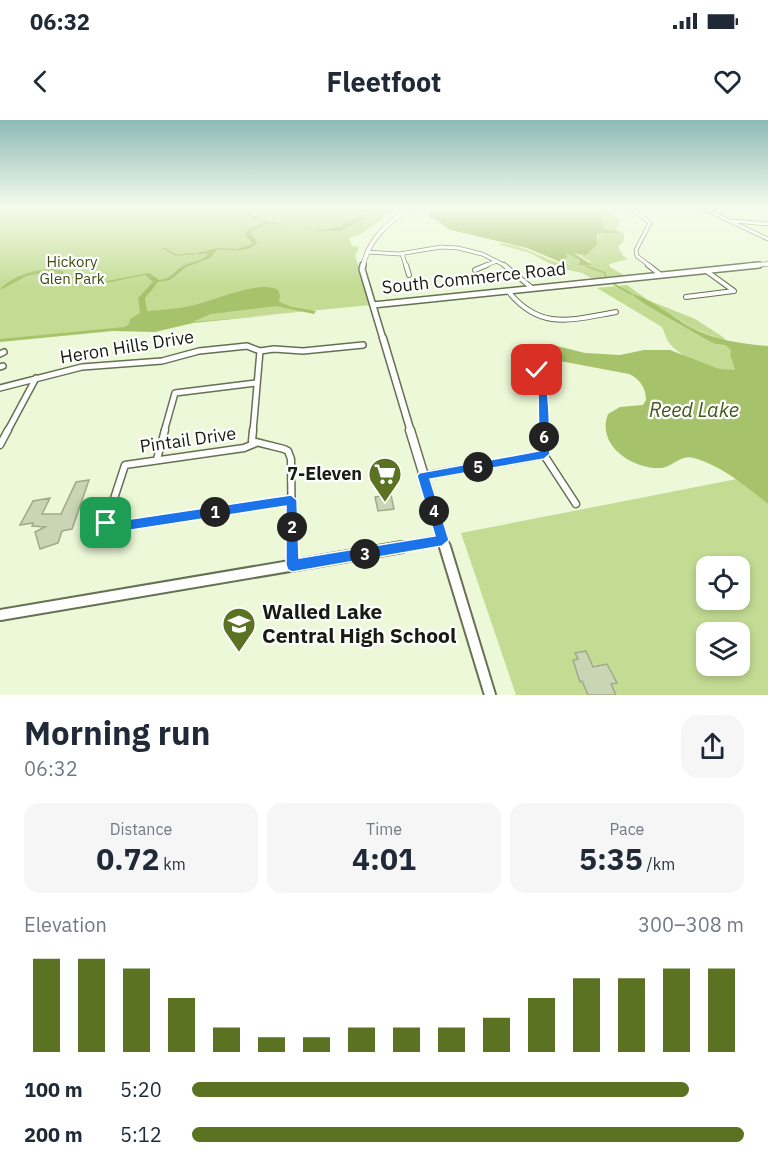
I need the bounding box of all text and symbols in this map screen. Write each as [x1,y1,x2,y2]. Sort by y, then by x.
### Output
text: 06:32 [30,7,90,36]
text: Fleetfoot [327,64,441,99]
icon: back [24,65,57,98]
icon: heart [711,65,744,98]
park label: Hickory Glen Park [39,252,105,288]
street label: South Commerce Road [381,256,567,299]
street label: Heron Hills Drive [58,325,196,368]
pin [511,344,562,395]
icon: check [520,353,553,386]
water label: Reed Lake [649,396,739,423]
street label: Pintail Drive [138,421,238,458]
pin: 6 [529,422,559,452]
text: 6 [539,427,549,447]
pin: 5 [463,452,493,482]
supermarket icon: 7-Eleven [367,456,403,503]
text: 5 [473,457,483,477]
place label: 7-Eleven [287,462,362,485]
pin: 4 [419,496,449,526]
pin [80,497,131,548]
pin: 1 [200,497,230,527]
text: 4 [429,501,439,521]
text: 1 [210,502,220,522]
icon: arrive [89,506,122,539]
pin: 2 [277,512,307,542]
text: 2 [287,517,297,537]
pin: 3 [350,539,380,569]
text: 3 [360,544,370,564]
map controls [696,556,750,676]
button: locate [696,556,750,610]
place label: Walled Lake Central High School [262,597,456,649]
school or university icon: Walled Lake Central High School [221,606,257,653]
button: layers [696,622,750,676]
text: Morning run [24,711,210,754]
button: share [681,715,744,778]
text: 06:32 [24,755,78,782]
text: Distance [110,819,172,839]
text: Time [366,819,402,839]
text: Pace [610,819,644,839]
text: 0.72 [96,839,160,878]
text: 4:01 [352,839,416,878]
text: 5:35 [579,839,643,878]
text: km [160,854,186,874]
text: /km [643,854,675,874]
text: Elevation [24,911,107,938]
text: 300–308 m [638,911,744,938]
text: 100 m [24,1076,83,1103]
text: 5:20 [120,1076,162,1103]
text: 200 m [24,1121,83,1148]
text: 5:12 [120,1121,162,1148]

